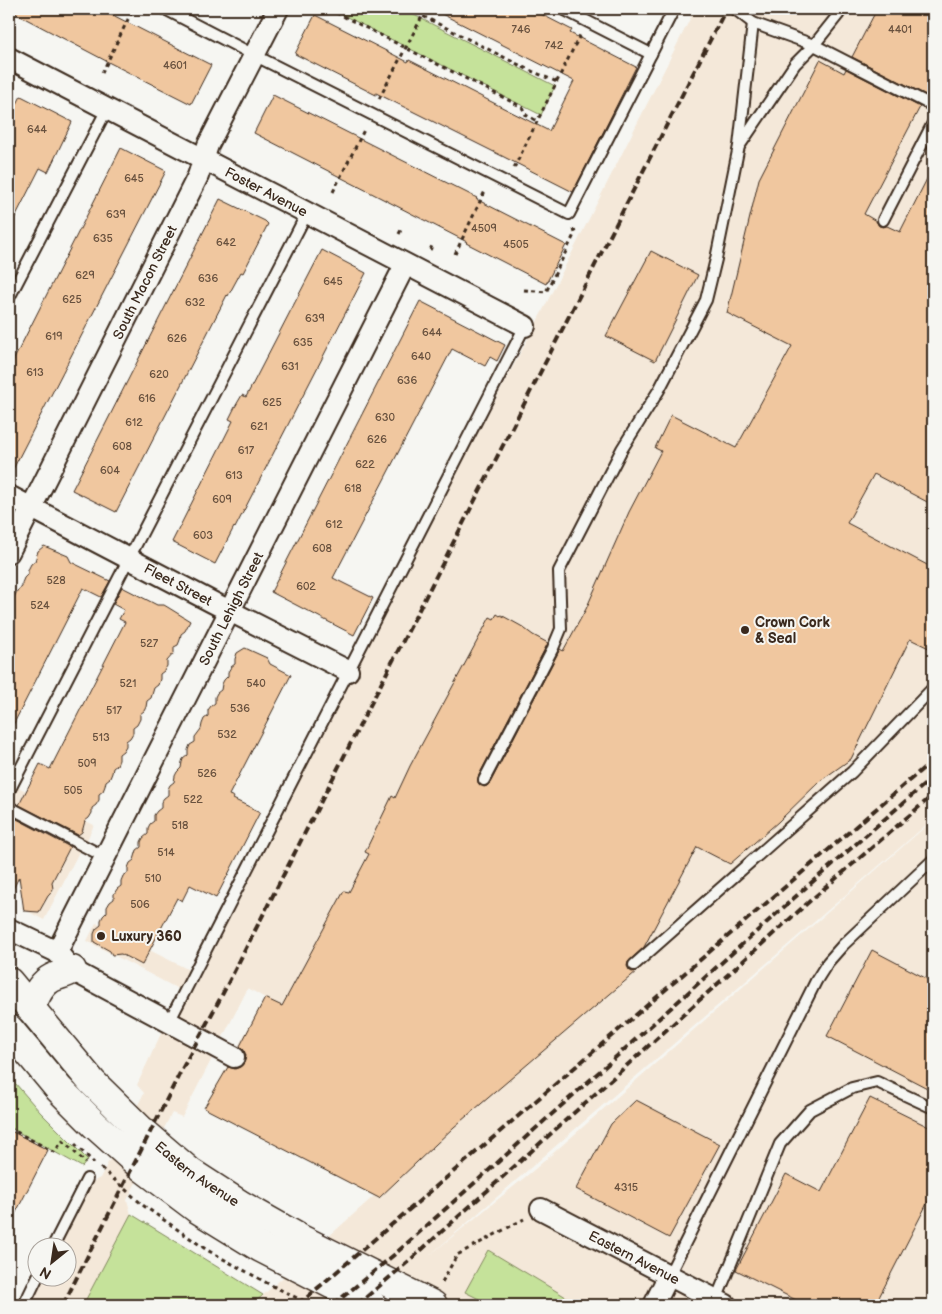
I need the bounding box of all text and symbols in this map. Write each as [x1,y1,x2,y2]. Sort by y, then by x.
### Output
house number: 746 [512,23,531,36]
house number: 4401 [888,23,912,36]
house number: 742 [545,39,564,52]
house number: 4601 [163,59,187,72]
house number: 644 [27,123,47,136]
street label: Foster Avenue [222,164,310,221]
house number: 645 [124,172,144,185]
house number: 639 [106,208,126,221]
street label: South Macon Street [109,222,181,342]
house number: 4509 [471,222,497,235]
house number: 635 [93,232,113,245]
house number: 642 [216,236,236,249]
house number: 4505 [503,238,529,251]
house number: 629 [75,269,95,282]
house number: 636 [198,272,218,285]
house number: 645 [323,275,343,288]
house number: 625 [62,293,82,306]
house number: 632 [185,296,205,309]
house number: 639 [305,312,325,325]
house number: 644 [422,326,442,339]
house number: 619 [45,330,63,343]
house number: 626 [167,332,187,345]
house number: 635 [293,336,313,349]
house number: 640 [411,350,431,363]
house number: 631 [281,360,299,373]
house number: 613 [26,366,44,379]
house number: 620 [149,368,169,381]
house number: 636 [397,374,417,387]
house number: 616 [138,392,156,405]
house number: 625 [262,396,282,409]
house number: 630 [375,411,396,424]
house number: 612 [125,416,143,429]
house number: 621 [250,420,268,433]
house number: 626 [367,433,387,446]
house number: 608 [112,440,132,453]
house number: 617 [238,444,255,457]
house number: 622 [355,458,375,471]
house number: 604 [100,464,120,477]
house number: 613 [225,469,243,482]
house number: 618 [344,482,362,495]
house number: 609 [212,493,232,506]
house number: 612 [325,518,343,531]
house number: 603 [193,529,213,542]
house number: 608 [312,542,332,555]
street label: South Lehigh Street [196,549,268,668]
street label: Fleet Street [141,560,216,610]
house number: 528 [46,574,66,587]
house number: 602 [296,580,316,593]
house number: 524 [30,599,50,612]
place label: Crown Cork & Seal [755,614,830,647]
marker: Crown Cork & Seal [739,624,751,636]
house number: 527 [140,637,159,650]
house number: 521 [120,677,136,690]
house number: 540 [246,677,266,690]
house number: 536 [230,702,250,715]
house number: 517 [106,704,123,717]
house number: 532 [217,728,237,741]
house number: 513 [92,731,110,744]
house number: 509 [77,757,97,770]
house number: 526 [197,767,217,780]
house number: 505 [63,784,83,797]
house number: 522 [183,793,203,806]
house number: 518 [172,819,188,832]
house number: 514 [157,846,175,859]
house number: 510 [144,872,162,885]
house number: 506 [130,898,150,911]
place label: Luxury 360 [111,928,182,945]
marker: Luxury 360 [95,930,107,942]
street label: Eastern Avenue [151,1138,242,1211]
house number: 4315 [614,1181,638,1194]
street label: Eastern Avenue [586,1227,682,1288]
north arrow [28,1236,78,1286]
text: N [37,1263,55,1283]

